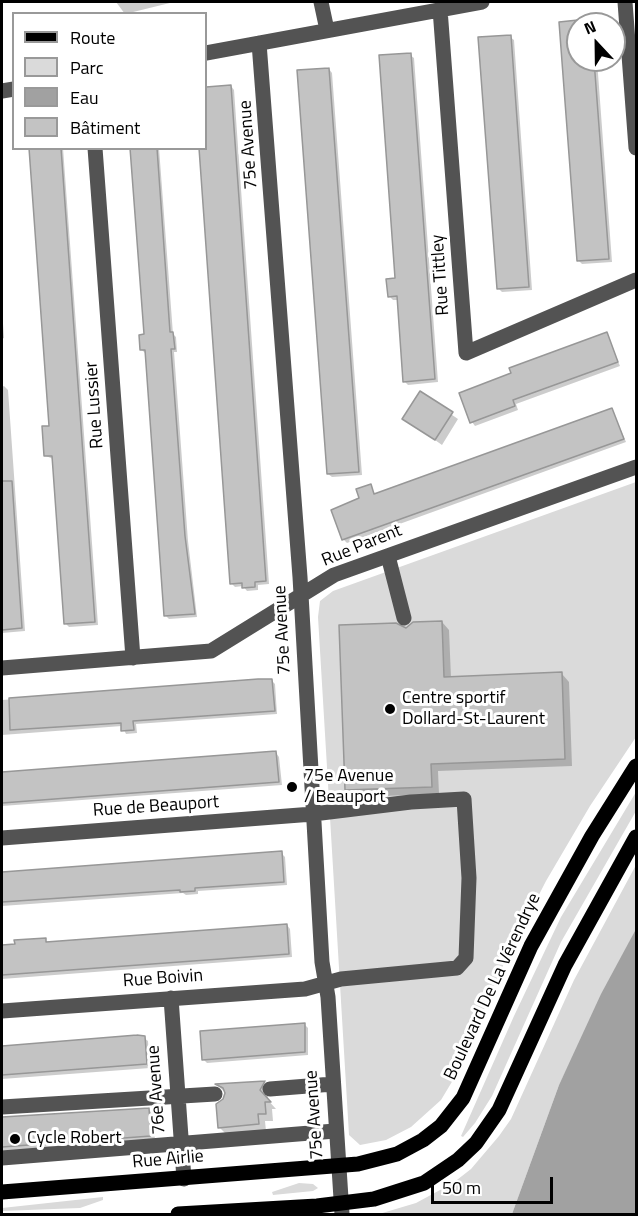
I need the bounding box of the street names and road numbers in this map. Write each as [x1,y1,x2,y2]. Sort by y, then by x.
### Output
street label: 75e Avenue [235,100,263,190]
street label: Rue Tittley [427,234,455,316]
street label: Rue Lussier [81,360,109,450]
street label: Rue Parent [319,520,405,572]
street label: 75e Avenue [270,585,296,675]
street label: Rue de Beauport [92,792,220,822]
street label: Boulevard De La Vérendrye [440,890,546,1084]
street label: Rue Boivin [122,965,204,993]
street label: 76e Avenue [143,1045,171,1135]
street label: 75e Avenue [301,1070,329,1160]
street label: Rue Airlie [131,1146,205,1174]

